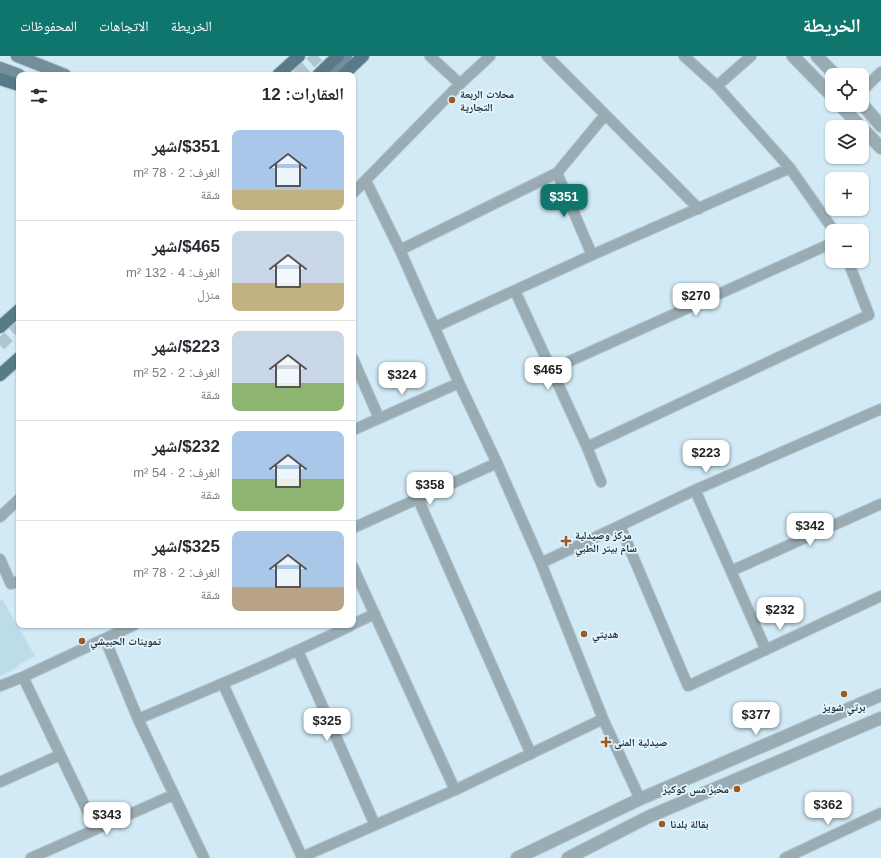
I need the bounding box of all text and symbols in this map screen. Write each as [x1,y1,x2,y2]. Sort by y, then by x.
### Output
text: الخريطة [803,15,861,36]
text: المحفوظات [20,18,77,34]
text: الاتجاهات [99,18,149,34]
text: الخريطة [171,18,212,34]
map controls [825,68,869,268]
button: locate [825,68,869,112]
icon: filters [28,85,50,107]
text: العقارات: 12 [262,85,344,104]
place label: محلات الربعة التجارية [460,88,514,114]
marker: محلات الربعة التجارية [447,95,457,105]
button: layers [825,120,869,164]
text: $351/شهر [152,137,220,156]
icon: home [264,146,312,194]
text: الغرف: 2 · 78 m² [133,165,220,180]
button: + [825,172,869,216]
pin: $351 [540,184,588,218]
text: شقة [201,187,220,202]
text: $351 [550,189,578,204]
button: − [825,224,869,268]
text: $465/شهر [152,237,220,256]
icon: home [264,247,312,295]
text: الغرف: 4 · 132 m² [126,265,220,280]
pin: $270 [672,283,720,317]
text: منزل [197,287,220,302]
text: $270 [682,288,710,303]
text: $223/شهر [152,337,220,356]
icon: home [264,347,312,395]
pin: $465 [524,357,572,391]
pin: $324 [378,362,426,396]
text: $465 [534,362,562,377]
text: الغرف: 2 · 52 m² [133,365,220,380]
text: $324 [388,367,416,382]
text: شقة [201,387,220,402]
text: $232/شهر [152,437,220,456]
pin: $223 [682,440,730,474]
text: $223 [692,445,720,460]
icon: home [264,447,312,495]
text: الغرف: 2 · 54 m² [133,465,220,480]
pin: $358 [406,472,454,506]
text: $358 [416,477,444,492]
text: شقة [201,487,220,502]
pin: $342 [786,513,834,547]
text: $342 [796,518,824,533]
place label: مركز وصيدلية سام بيتر الطبي [575,529,637,557]
marker: مركز وصيدلية سام بيتر الطبي [560,535,572,547]
text: $325/شهر [152,537,220,556]
icon: home [264,547,312,595]
text: الغرف: 2 · 78 m² [133,565,220,580]
text: شقة [201,587,220,602]
pin: $232 [756,597,804,631]
text: $232 [766,602,794,617]
place label: هديتي [592,628,619,643]
marker: هديتي [579,629,589,639]
place label: تموينات الحبيشي [90,635,161,650]
marker: تموينات الحبيشي [77,636,87,646]
marker: برتي شويز [839,689,849,699]
place label: برتي شويز [822,701,865,716]
pin: $377 [732,702,780,736]
text: $377 [742,707,770,722]
pin: $325 [303,708,351,742]
text: $325 [313,713,341,728]
place label: صيدلية المنى [614,736,668,750]
marker: صيدلية المنى [601,737,611,747]
place label: مخبز مس كوكيز [662,783,729,797]
marker: مخبز مس كوكيز [732,784,742,794]
pin: $362 [804,792,852,826]
text: $362 [814,797,842,812]
pin: $343 [83,802,131,836]
text: $343 [93,807,121,822]
place label: بقالة بلدنا [670,818,709,831]
marker: بقالة بلدنا [657,819,667,829]

